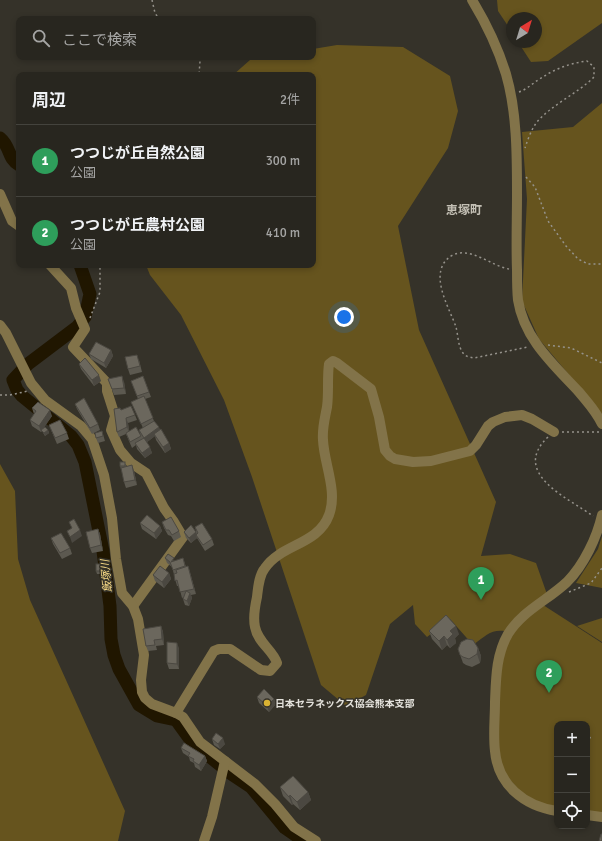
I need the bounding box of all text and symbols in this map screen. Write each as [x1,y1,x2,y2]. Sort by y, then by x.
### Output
north arrow [506,12,542,48]
search box [16,16,316,60]
icon: search [30,27,52,49]
text: ここで検索 [62,31,137,49]
text: 周辺 [32,90,66,111]
text: 2件 [280,92,300,108]
text: つつじが丘自然公園 [70,144,205,162]
text: 1 [41,153,49,169]
text: 300 m [266,153,300,169]
text: 公園 [70,165,96,181]
district label: 恵塚町 [446,203,482,218]
text: つつじが丘農村公園 [70,216,205,234]
text: 2 [41,225,49,241]
text: 410 m [266,225,300,241]
text: 公園 [70,237,96,253]
your location [334,307,354,327]
water label: 飯塚川 [98,558,114,593]
pin: 1 [468,567,494,600]
pin: 2 [536,660,562,693]
marker: 日本セラネックス協会熊本支部 [262,698,272,708]
place label: 日本セラネックス協会熊本支部 [275,698,415,710]
map controls [554,721,590,829]
button: + [554,721,590,757]
button: − [554,757,590,793]
button: locate [554,793,590,829]

